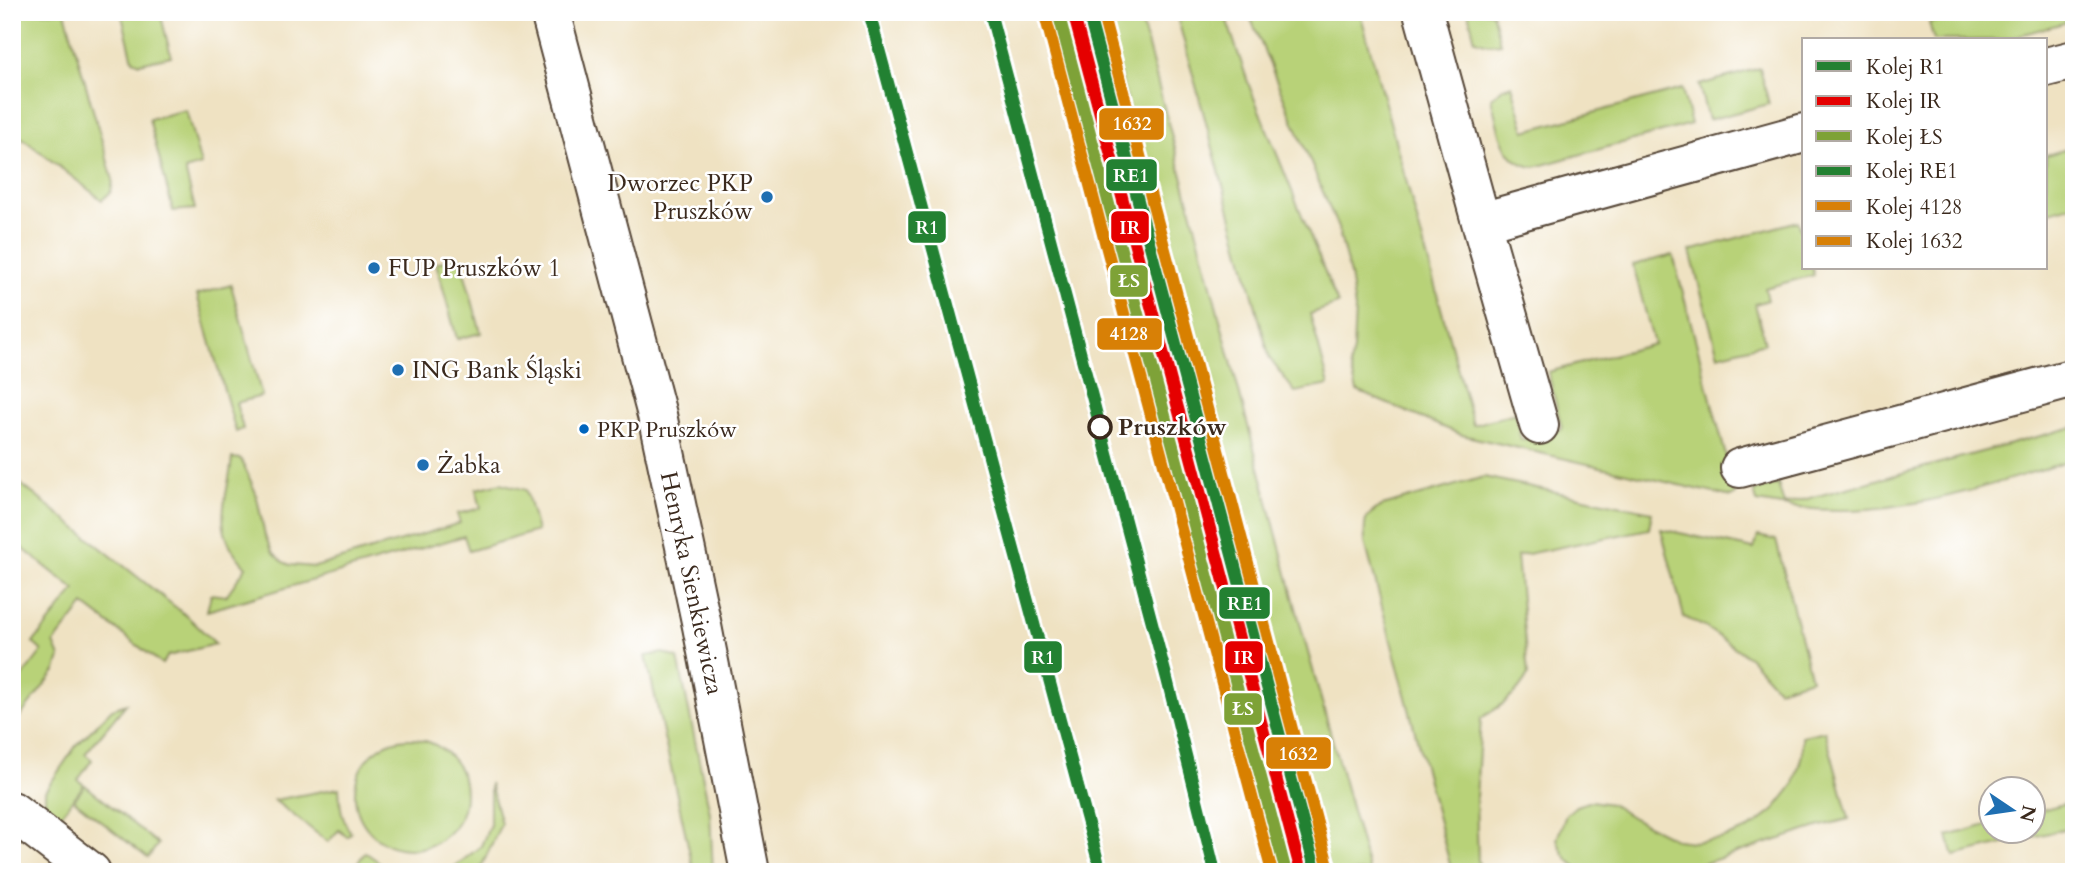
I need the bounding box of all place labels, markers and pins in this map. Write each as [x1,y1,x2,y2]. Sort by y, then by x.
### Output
place label: Dworzec PKP Pruszków [607,167,753,228]
marker: Dworzec PKP Pruszków [759,189,775,205]
place label: FUP Pruszków 1 [388,252,561,285]
marker: FUP Pruszków 1 [366,260,382,276]
place label: ING Bank Śląski [412,354,582,387]
marker: ING Bank Śląski [390,362,406,378]
place label: Pruszków [1118,411,1227,444]
place label: PKP Pruszków [597,415,737,445]
marker: Pruszków [1088,415,1112,439]
marker: PKP Pruszków [577,422,591,436]
place label: Żabka [437,449,501,482]
marker: Żabka [415,457,431,473]

